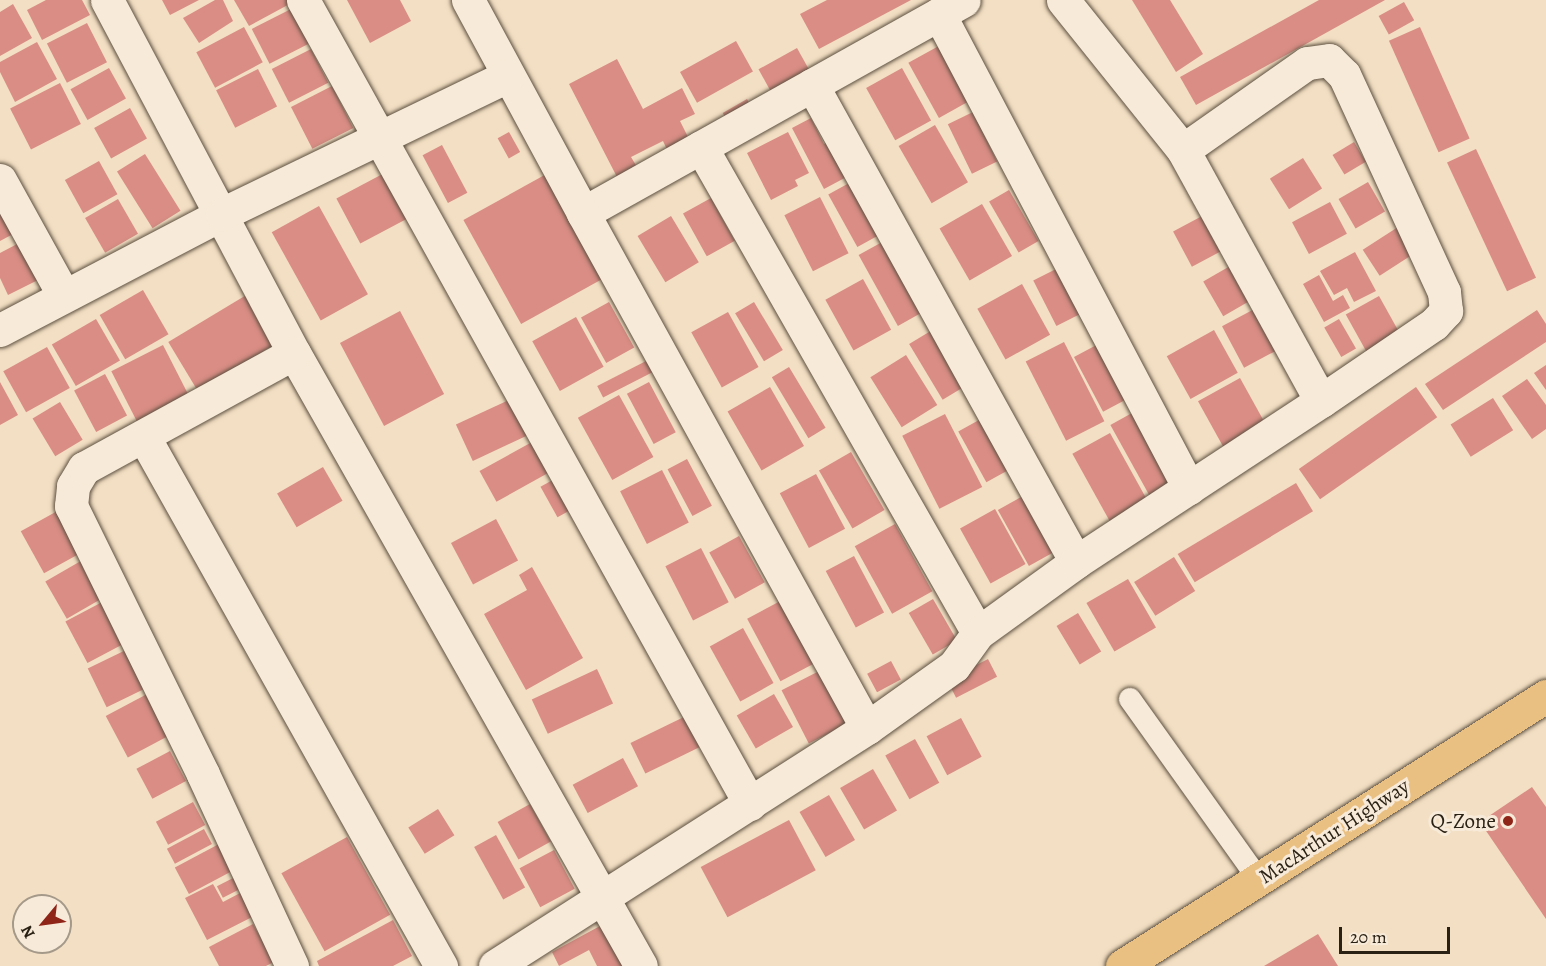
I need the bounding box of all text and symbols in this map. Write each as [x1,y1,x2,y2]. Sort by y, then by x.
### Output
street label: MacArthur Highway [1254,773,1414,889]
place label: Q-Zone [1431,808,1496,834]
marker: Q-Zone [1501,814,1515,828]
north arrow [12,894,72,954]
scale bar [1342,915,1453,953]
text: N [16,921,40,942]
text: 20 m [1350,925,1387,949]

